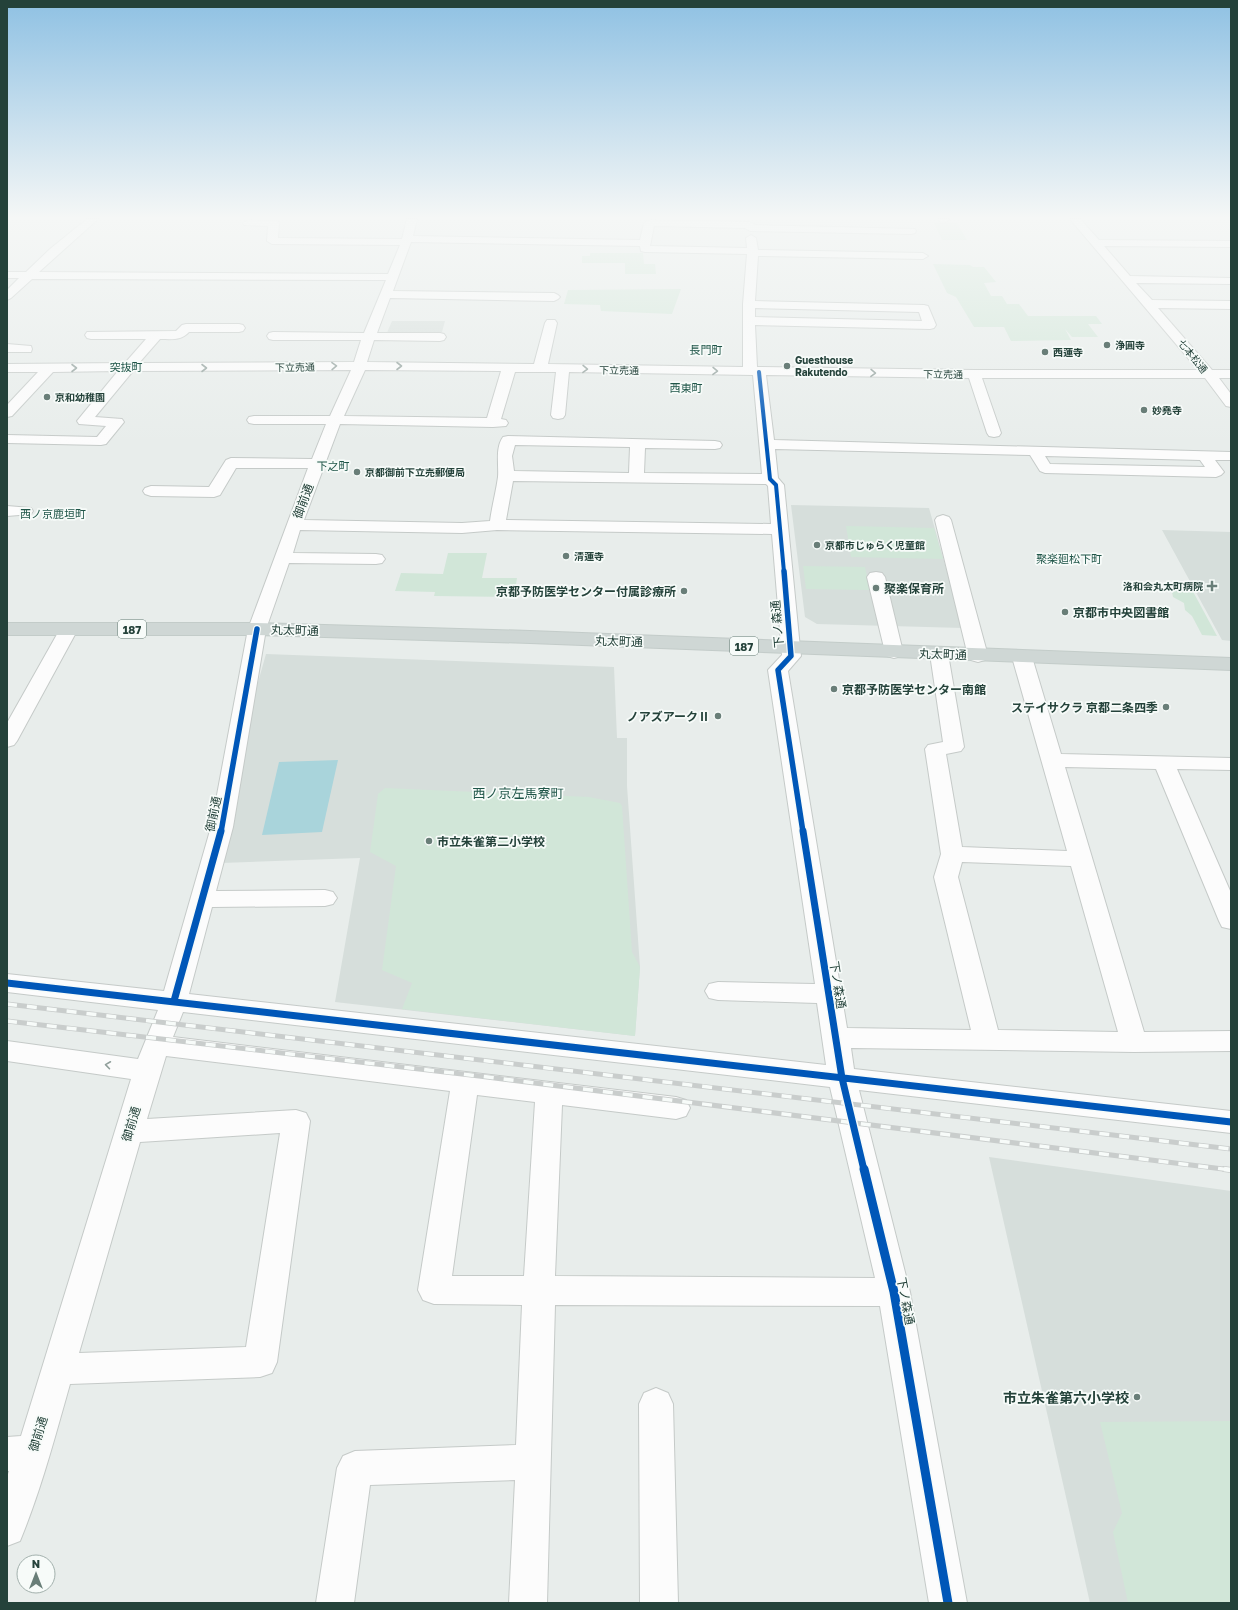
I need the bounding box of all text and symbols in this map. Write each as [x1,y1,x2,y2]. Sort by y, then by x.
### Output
street label: 七本松通 [1176,337,1210,375]
place label: 浄圓寺 [1115,339,1145,351]
marker: 浄圓寺 [1102,340,1112,350]
district label: 長門町 [690,343,723,356]
place label: 西蓮寺 [1053,346,1083,358]
marker: 西蓮寺 [1040,347,1050,357]
place label: Guesthouse Rakutendo [795,354,853,378]
district label: 突抜町 [110,360,143,373]
street label: 下立売通 [275,361,315,373]
marker: Guesthouse Rakutendo [782,361,792,371]
one-way arrow [331,362,337,370]
one-way arrow [396,362,402,370]
one-way arrow [71,364,77,372]
one-way arrow [201,364,207,372]
street label: 下立売通 [599,364,639,376]
one-way arrow [582,365,588,373]
one-way arrow [712,367,718,375]
street label: 下立売通 [923,368,963,380]
one-way arrow [870,369,876,377]
district label: 西東町 [670,381,703,394]
place label: 京和幼稚園 [55,391,105,403]
marker: 京和幼稚園 [42,392,52,402]
place label: 妙堯寺 [1152,404,1182,416]
marker: 妙堯寺 [1139,405,1149,415]
district label: 下之町 [317,459,350,472]
place label: 京都御前下立売郵便局 [365,466,465,478]
marker: 京都御前下立売郵便局 [352,467,362,477]
street label: 御前通 [290,482,316,520]
district label: 西ノ京鹿垣町 [20,507,86,520]
place label: 京都市じゅらく児童館 [825,539,925,551]
marker: 京都市じゅらく児童館 [812,540,822,550]
place label: 清蓮寺 [574,550,604,562]
marker: 清蓮寺 [561,551,571,561]
district label: 聚楽廻松下町 [1036,552,1102,565]
place label: 洛和会丸太町病院 [1123,580,1203,592]
marker: 洛和会丸太町病院 [1206,580,1218,592]
place label: 聚楽保育所 [884,581,944,596]
marker: 聚楽保育所 [871,583,881,593]
place label: 京都予防医学センター付属診療所 [496,584,676,599]
marker: 京都予防医学センター付属診療所 [679,586,689,596]
street label: 下ノ森通 [767,599,787,649]
place label: 京都市中央図書館 [1073,605,1169,620]
marker: 京都市中央図書館 [1060,607,1070,617]
road number: 187 [118,620,146,638]
street label: 丸太町通 [271,622,319,638]
street label: 丸太町通 [595,633,643,649]
road number: 187 [730,637,758,655]
street label: 丸太町通 [919,646,967,662]
place label: 京都予防医学センター南館 [842,682,986,697]
marker: 京都予防医学センター南館 [829,684,839,694]
place label: ステイサクラ 京都二条四季 [1011,700,1158,715]
marker: ステイサクラ 京都二条四季 [1161,702,1171,712]
place label: ノアズアークⅡ [627,709,710,724]
marker: ノアズアークⅡ [713,711,723,721]
district label: 西ノ京左馬寮町 [472,785,564,801]
street label: 御前通 [202,795,224,833]
place label: 市立朱雀第二小学校 [437,834,545,849]
marker: 市立朱雀第二小学校 [424,836,434,846]
street label: 下ノ森通 [827,960,849,1010]
one-way arrow [105,1061,112,1070]
street label: 御前通 [119,1105,143,1143]
street label: 下ノ森通 [894,1276,918,1326]
place label: 市立朱雀第六小学校 [1003,1389,1129,1406]
marker: 市立朱雀第六小学校 [1132,1392,1142,1402]
street label: 御前通 [26,1415,50,1453]
north arrow [16,1554,56,1594]
text: N [32,1557,40,1570]

